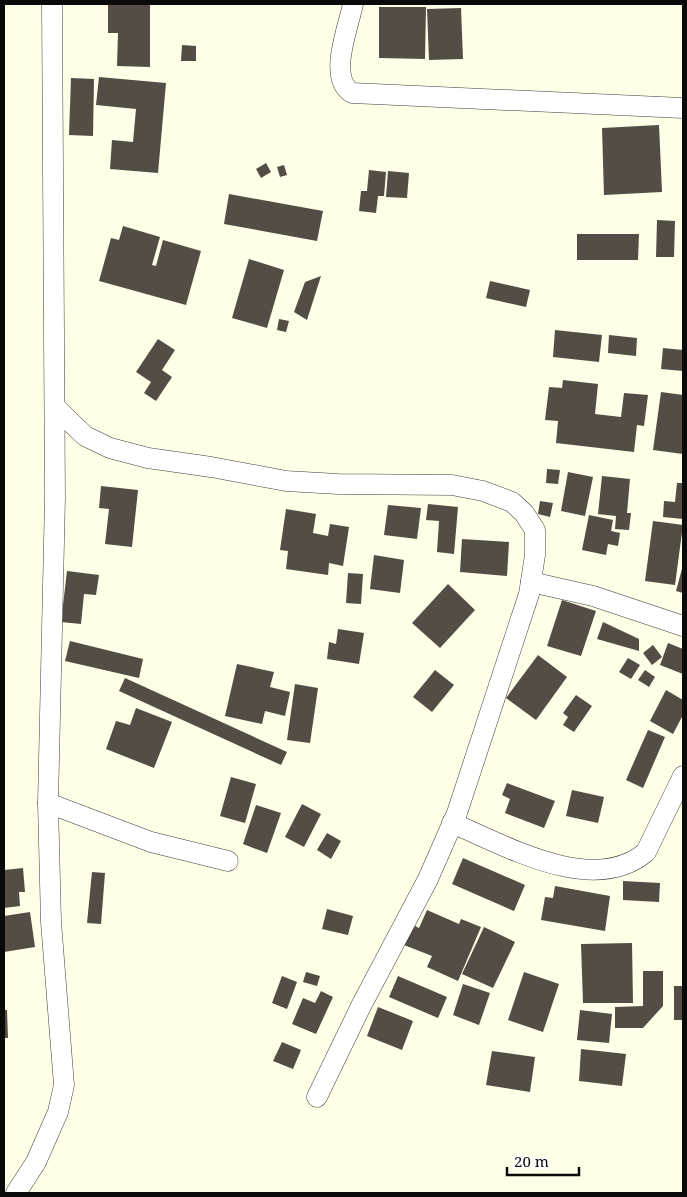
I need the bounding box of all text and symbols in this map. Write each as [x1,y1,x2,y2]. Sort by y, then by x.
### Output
scale bar [507,1144,580,1176]
text: 20 m [514,1151,549,1171]

